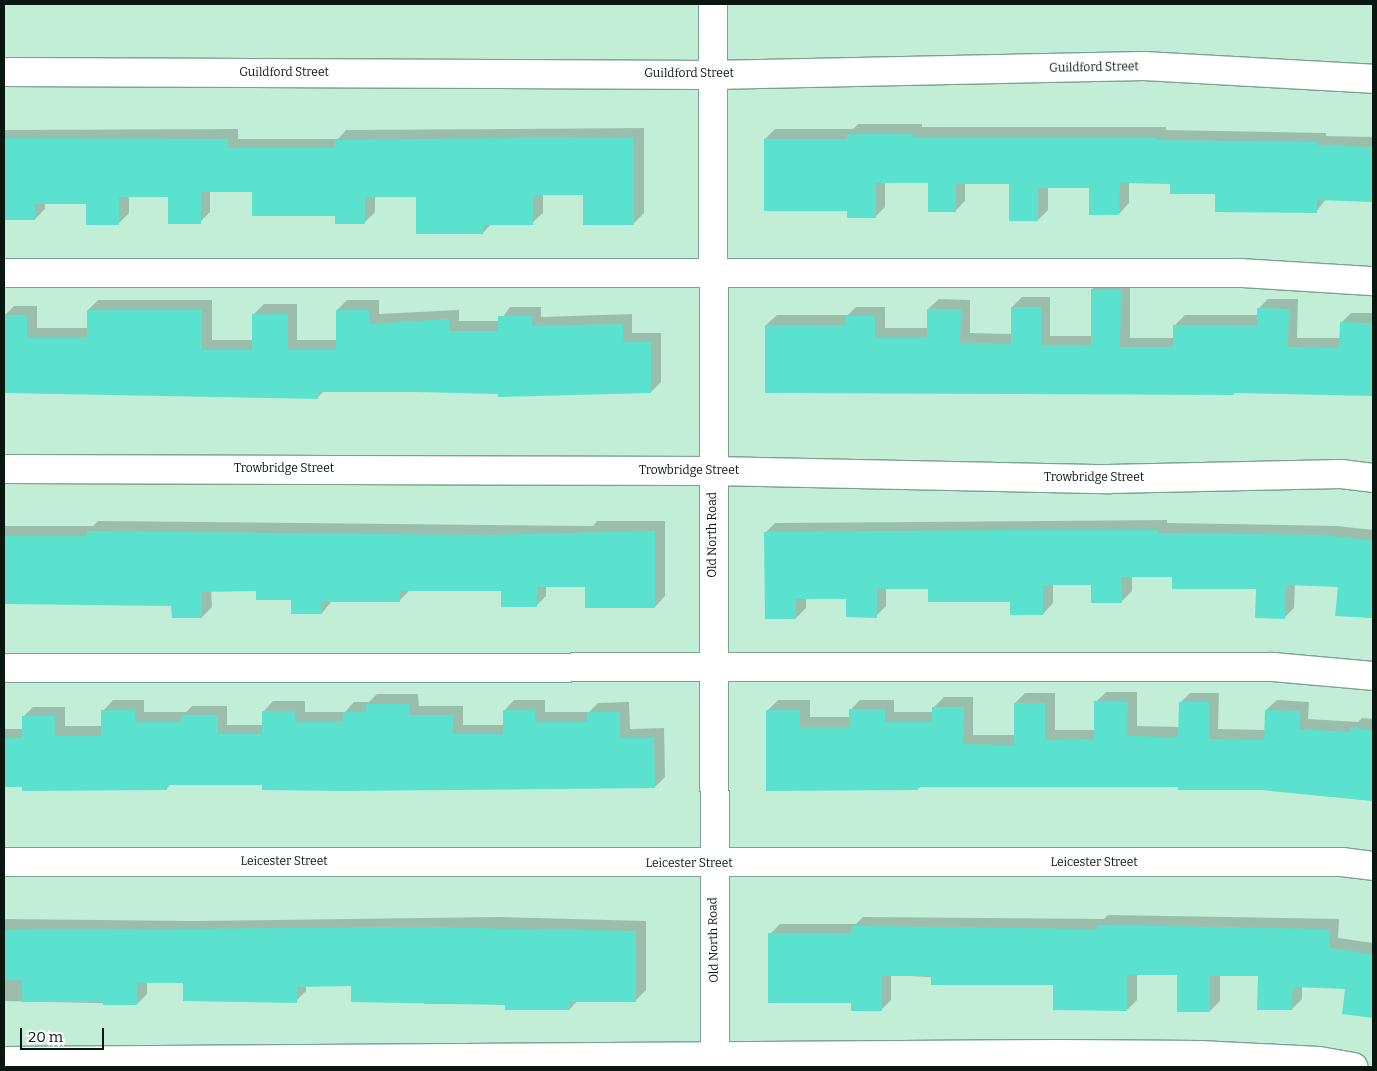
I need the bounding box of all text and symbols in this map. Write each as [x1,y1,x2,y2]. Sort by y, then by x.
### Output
street label: Guildford Street [1049,60,1139,76]
street label: Guildford Street [239,66,329,80]
street label: Guildford Street [644,67,734,81]
street label: Trowbridge Street [234,462,334,476]
street label: Trowbridge Street [639,464,739,478]
street label: Trowbridge Street [1044,471,1144,485]
street label: Old North Road [706,492,720,578]
street label: Leicester Street [240,855,328,869]
street label: Leicester Street [1050,856,1138,870]
street label: Leicester Street [645,857,733,871]
street label: Old North Road [706,897,722,983]
scale bar [22,1018,106,1050]
text: 20 m [28,1028,63,1046]

